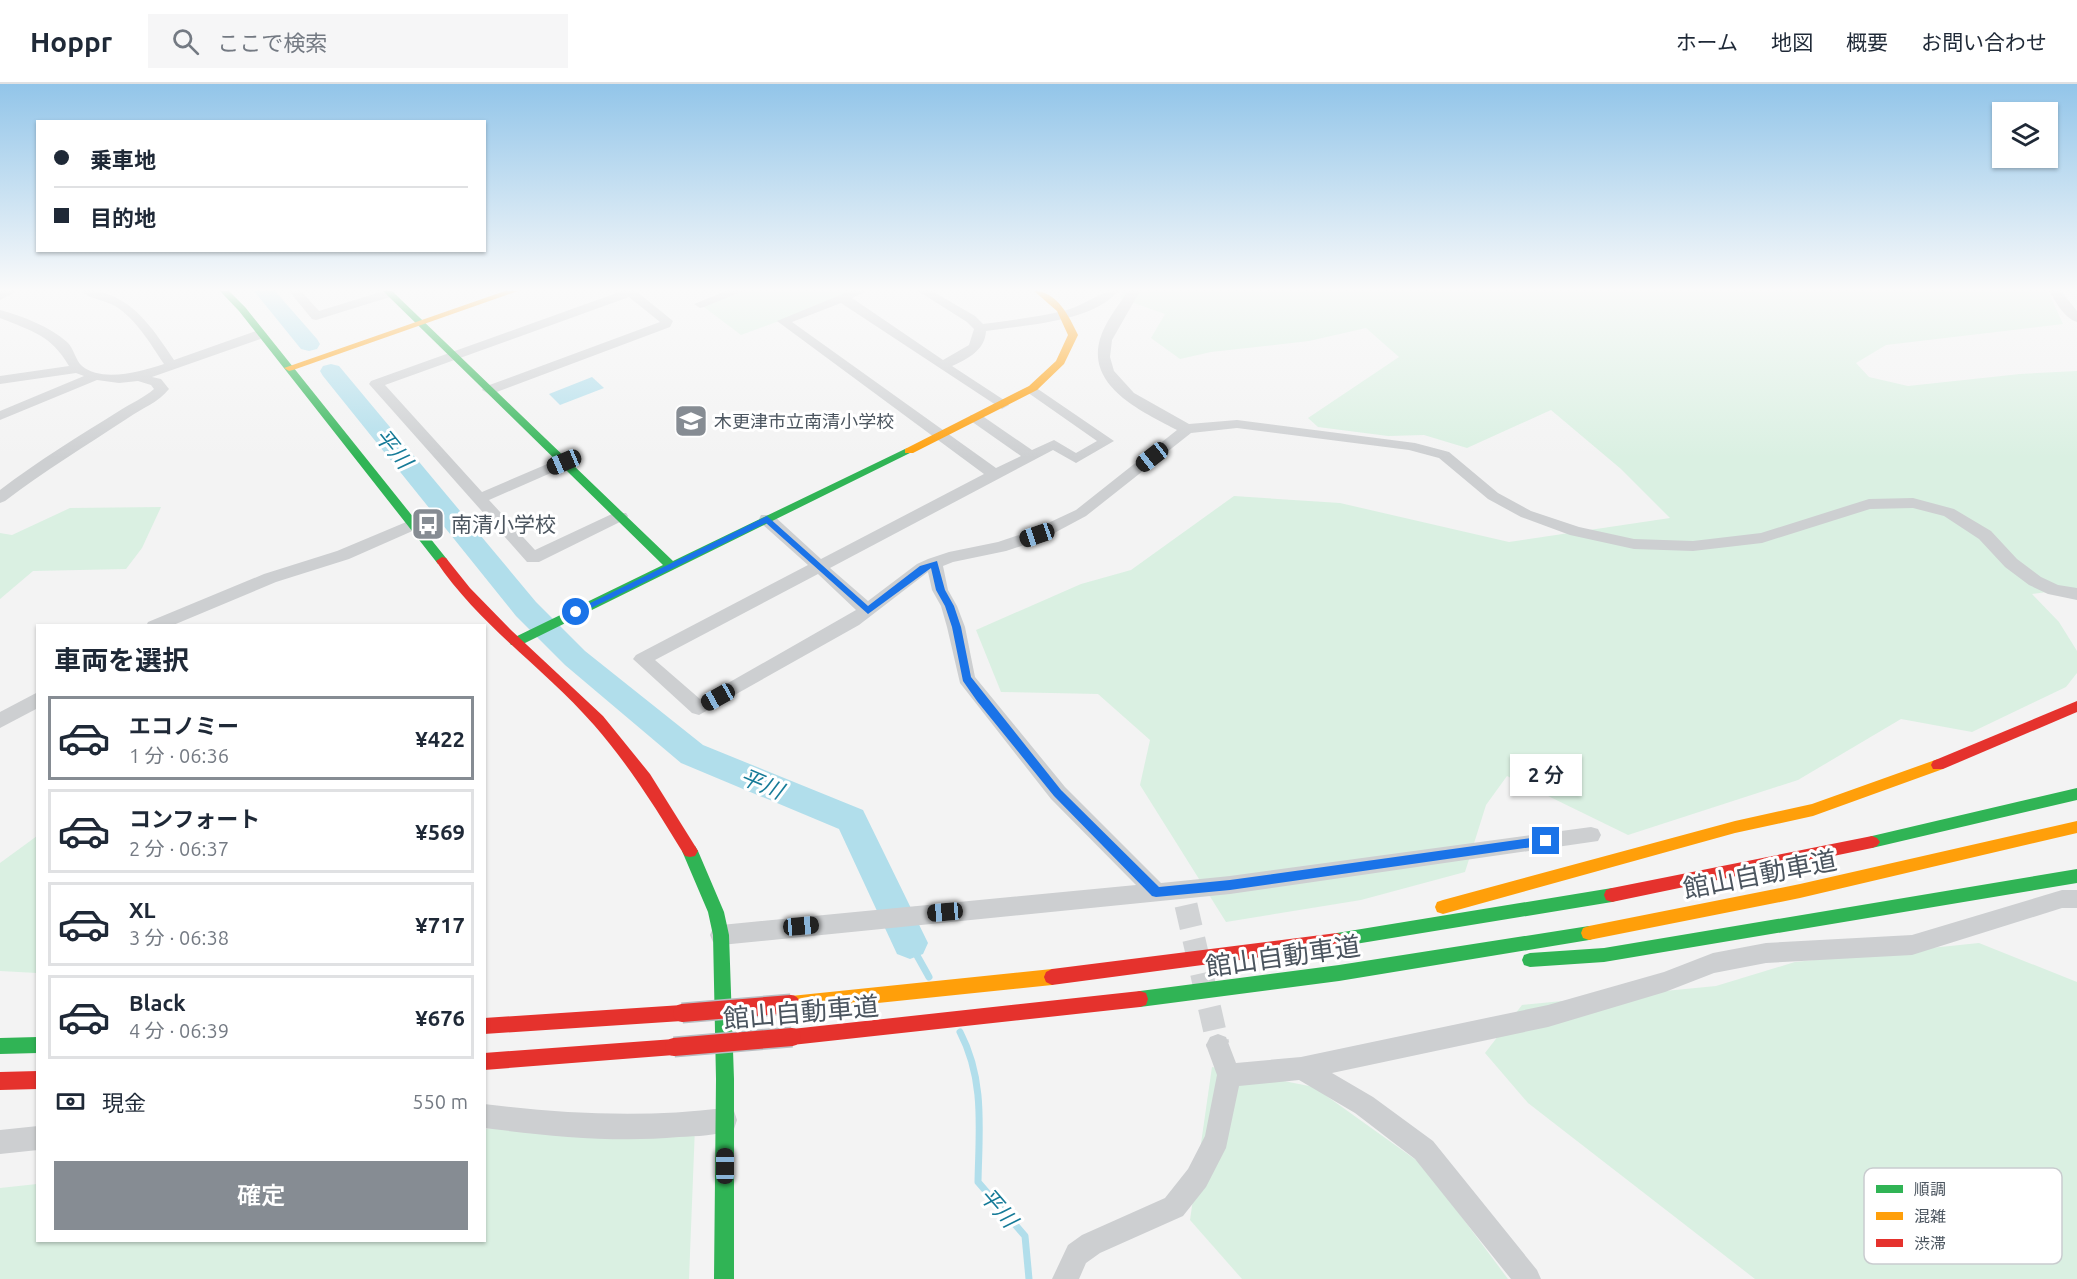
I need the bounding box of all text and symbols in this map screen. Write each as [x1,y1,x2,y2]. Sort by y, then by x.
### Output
search box [148,14,568,68]
icon: search [169,25,202,58]
text: Hoppr [30,26,112,57]
text: ここで検索 [217,30,327,55]
text: ホーム [1676,30,1738,54]
text: 地図 [1771,30,1813,54]
text: 概要 [1846,30,1888,54]
text: お問い合わせ [1921,30,2047,54]
map controls [1992,102,2058,168]
button: layers [1992,102,2058,168]
text: 乗車地 [90,147,156,172]
text: 目的地 [90,205,156,230]
school or university icon: 木更津市立南清小学校 [673,403,709,439]
place label: 木更津市立南清小学校 [714,411,894,431]
water label: 平川 [370,423,419,475]
car [1132,439,1172,475]
car [544,447,584,477]
bus stop icon: 南清小学校 [410,506,446,542]
place label: 南清小学校 [451,512,556,536]
car [1017,521,1057,549]
route start [562,598,589,625]
text: 車両を選択 [54,645,189,675]
car [698,680,738,714]
icon: car [57,711,111,765]
text: エコノミー [129,713,239,738]
text: ¥422 [415,726,465,751]
text: 1 分 · 06:36 [129,744,229,767]
callout: 2 分 [1510,754,1582,796]
water label: 平川 [737,763,789,804]
text: 2 分 [1528,763,1564,786]
icon: car [57,804,111,858]
text: コンフォート [129,806,260,831]
text: ¥569 [415,819,465,844]
route end [1532,827,1559,854]
text: 2 分 · 06:37 [129,837,229,860]
street label: 館山自動車道 [1681,845,1839,903]
icon: car [57,897,111,951]
text: XL [129,897,156,922]
car [926,901,964,923]
text: ¥717 [415,912,465,937]
car [782,915,820,937]
text: 3 分 · 06:38 [129,926,229,949]
street label: 館山自動車道 [1204,931,1362,981]
icon: car [57,990,111,1044]
text: Black [129,990,186,1015]
street label: 館山自動車道 [722,991,880,1033]
text: ¥676 [415,1005,465,1030]
text: 4 分 · 06:39 [129,1019,229,1042]
icon: cash [54,1085,87,1118]
text: 現金 [102,1090,146,1115]
text: 550 m [412,1090,468,1113]
car [716,1148,734,1184]
button: 確定 [54,1161,468,1230]
legend [1864,1168,2062,1264]
text: 順調 [1914,1180,1946,1198]
water label: 平川 [975,1182,1024,1233]
text: 混雑 [1914,1207,1946,1225]
text: 渋滞 [1914,1234,1946,1252]

